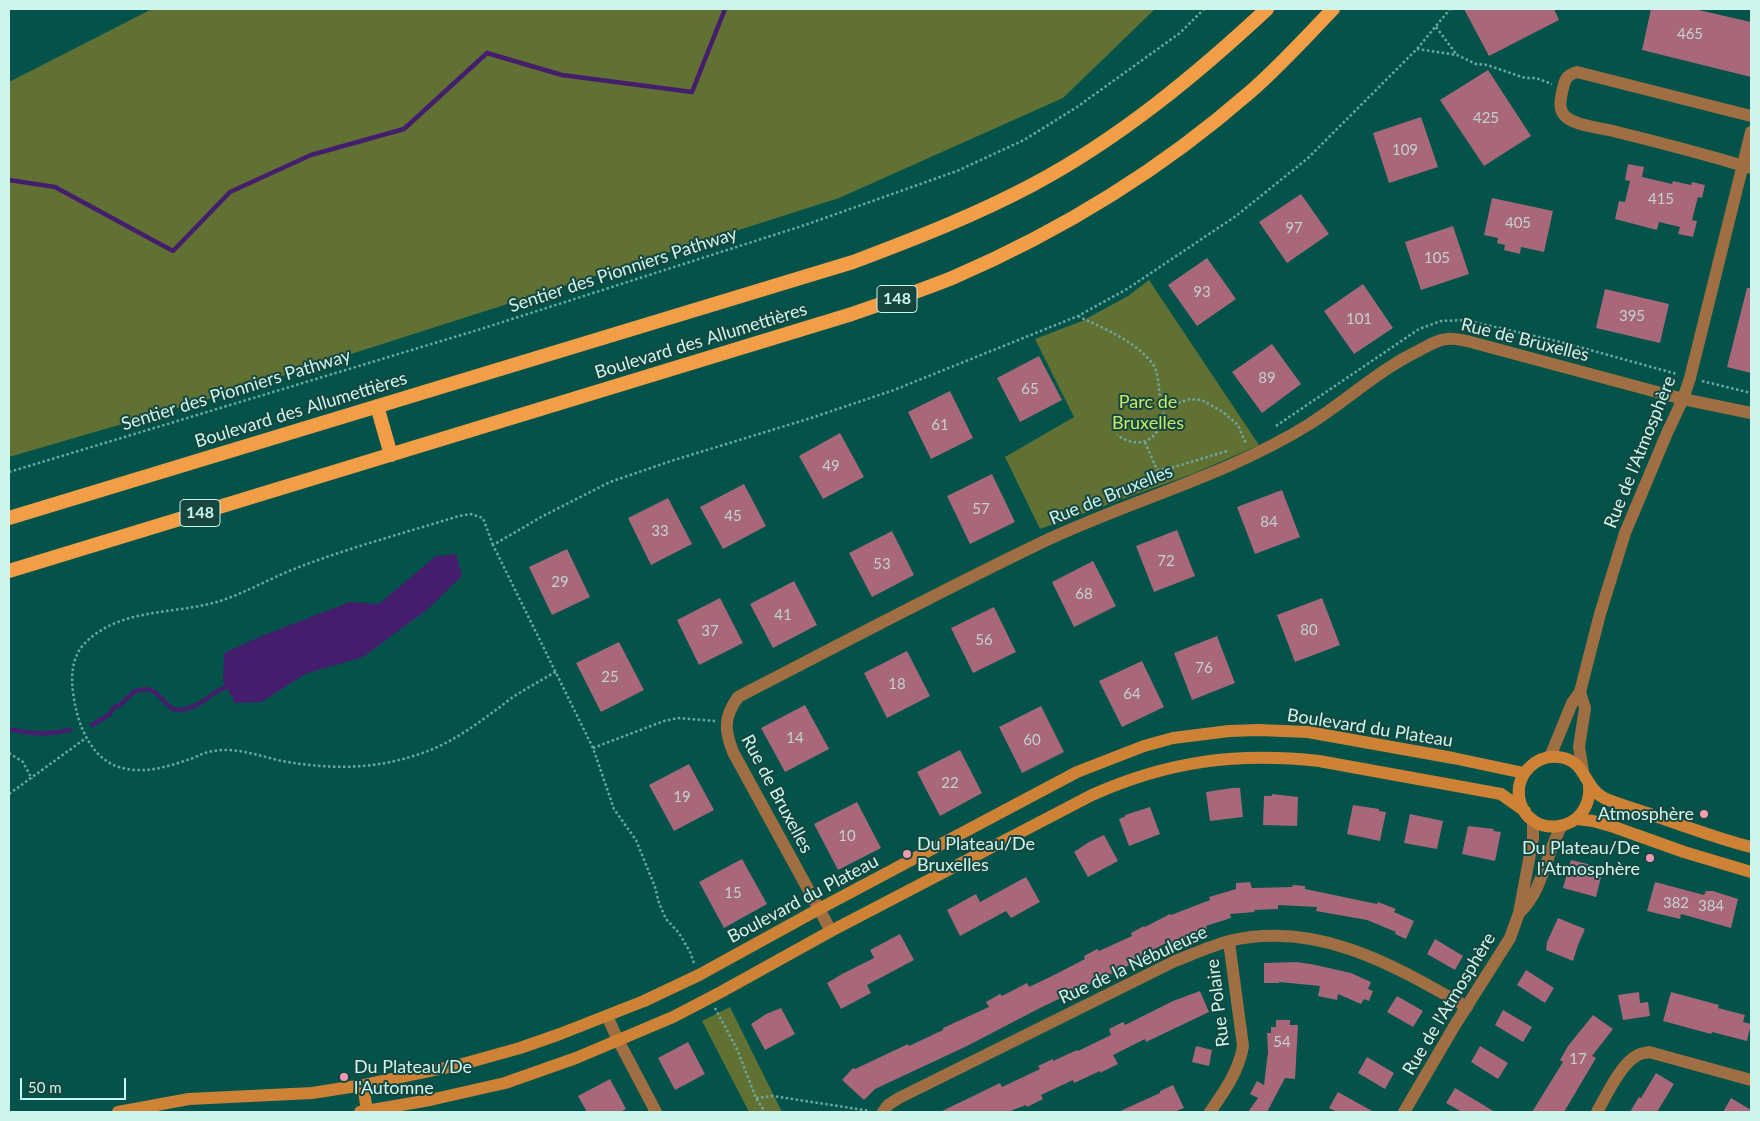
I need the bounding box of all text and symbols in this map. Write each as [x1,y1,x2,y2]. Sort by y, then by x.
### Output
house number: 465 [1677,25,1703,43]
house number: 425 [1473,109,1499,127]
house number: 109 [1392,141,1418,159]
house number: 415 [1648,190,1674,208]
house number: 405 [1505,214,1531,232]
house number: 97 [1285,219,1303,237]
street label: Sentier des Pionniers Pathway [506,223,740,317]
house number: 105 [1424,249,1450,267]
house number: 93 [1193,283,1211,301]
road number: 148 [877,286,917,312]
street label: Boulevard des Allumettières [592,298,810,384]
house number: 395 [1619,307,1645,325]
house number: 101 [1346,310,1372,328]
street label: Rue de Bruxelles [1459,314,1591,366]
street label: Sentier des Pionniers Pathway [119,345,353,435]
street label: Boulevard des Allumettières [192,367,410,453]
house number: 89 [1258,369,1276,387]
street label: Rue de l'Atmosphère [1600,373,1680,531]
house number: 65 [1021,380,1039,398]
park label: Parc de Bruxelles [1112,391,1184,434]
house number: 61 [931,416,949,434]
house number: 49 [822,457,840,475]
street label: Rue de Bruxelles [1046,460,1176,530]
road number: 148 [180,499,220,526]
house number: 57 [972,500,990,518]
house number: 45 [724,507,742,525]
house number: 84 [1260,513,1278,531]
house number: 33 [651,522,669,540]
house number: 72 [1157,552,1175,570]
house number: 53 [873,555,891,573]
house number: 29 [551,573,569,591]
house number: 68 [1075,585,1093,603]
house number: 41 [774,606,792,624]
house number: 80 [1300,621,1318,639]
house number: 37 [701,622,719,640]
house number: 56 [975,631,993,649]
house number: 76 [1195,659,1213,677]
house number: 25 [601,668,619,686]
house number: 18 [888,675,906,693]
house number: 64 [1123,685,1141,703]
street label: Boulevard du Plateau [1286,704,1454,752]
house number: 14 [786,729,804,747]
street label: Rue de Bruxelles [737,731,817,857]
house number: 60 [1023,731,1041,749]
house number: 22 [941,774,959,792]
house number: 19 [673,788,691,806]
place label: Atmosphère [1598,803,1694,825]
marker: Atmosphère [1698,808,1710,820]
house number: 10 [838,827,856,845]
place label: Du Plateau/De Bruxelles [917,833,1035,876]
place label: Du Plateau/De l'Atmosphère [1522,837,1640,880]
marker: Du Plateau/De Bruxelles [901,848,913,860]
street label: Boulevard du Plateau [724,850,882,948]
marker: Du Plateau/De l'Atmosphère [1644,852,1656,864]
house number: 15 [724,884,742,902]
house number: 382 [1663,894,1689,912]
house number: 384 [1698,897,1724,915]
street label: Rue de la Nébuleuse [1055,921,1211,1009]
street label: Rue de l'Atmosphère [1398,929,1500,1079]
street label: Rue Polaire [1202,958,1234,1048]
house number: 54 [1273,1033,1291,1051]
house number: 17 [1569,1050,1587,1068]
place label: Du Plateau/De l'Automne [354,1056,472,1098]
scale bar [22,1068,129,1100]
marker: Du Plateau/De l'Automne [338,1071,350,1083]
text: 50 m [28,1078,62,1096]

